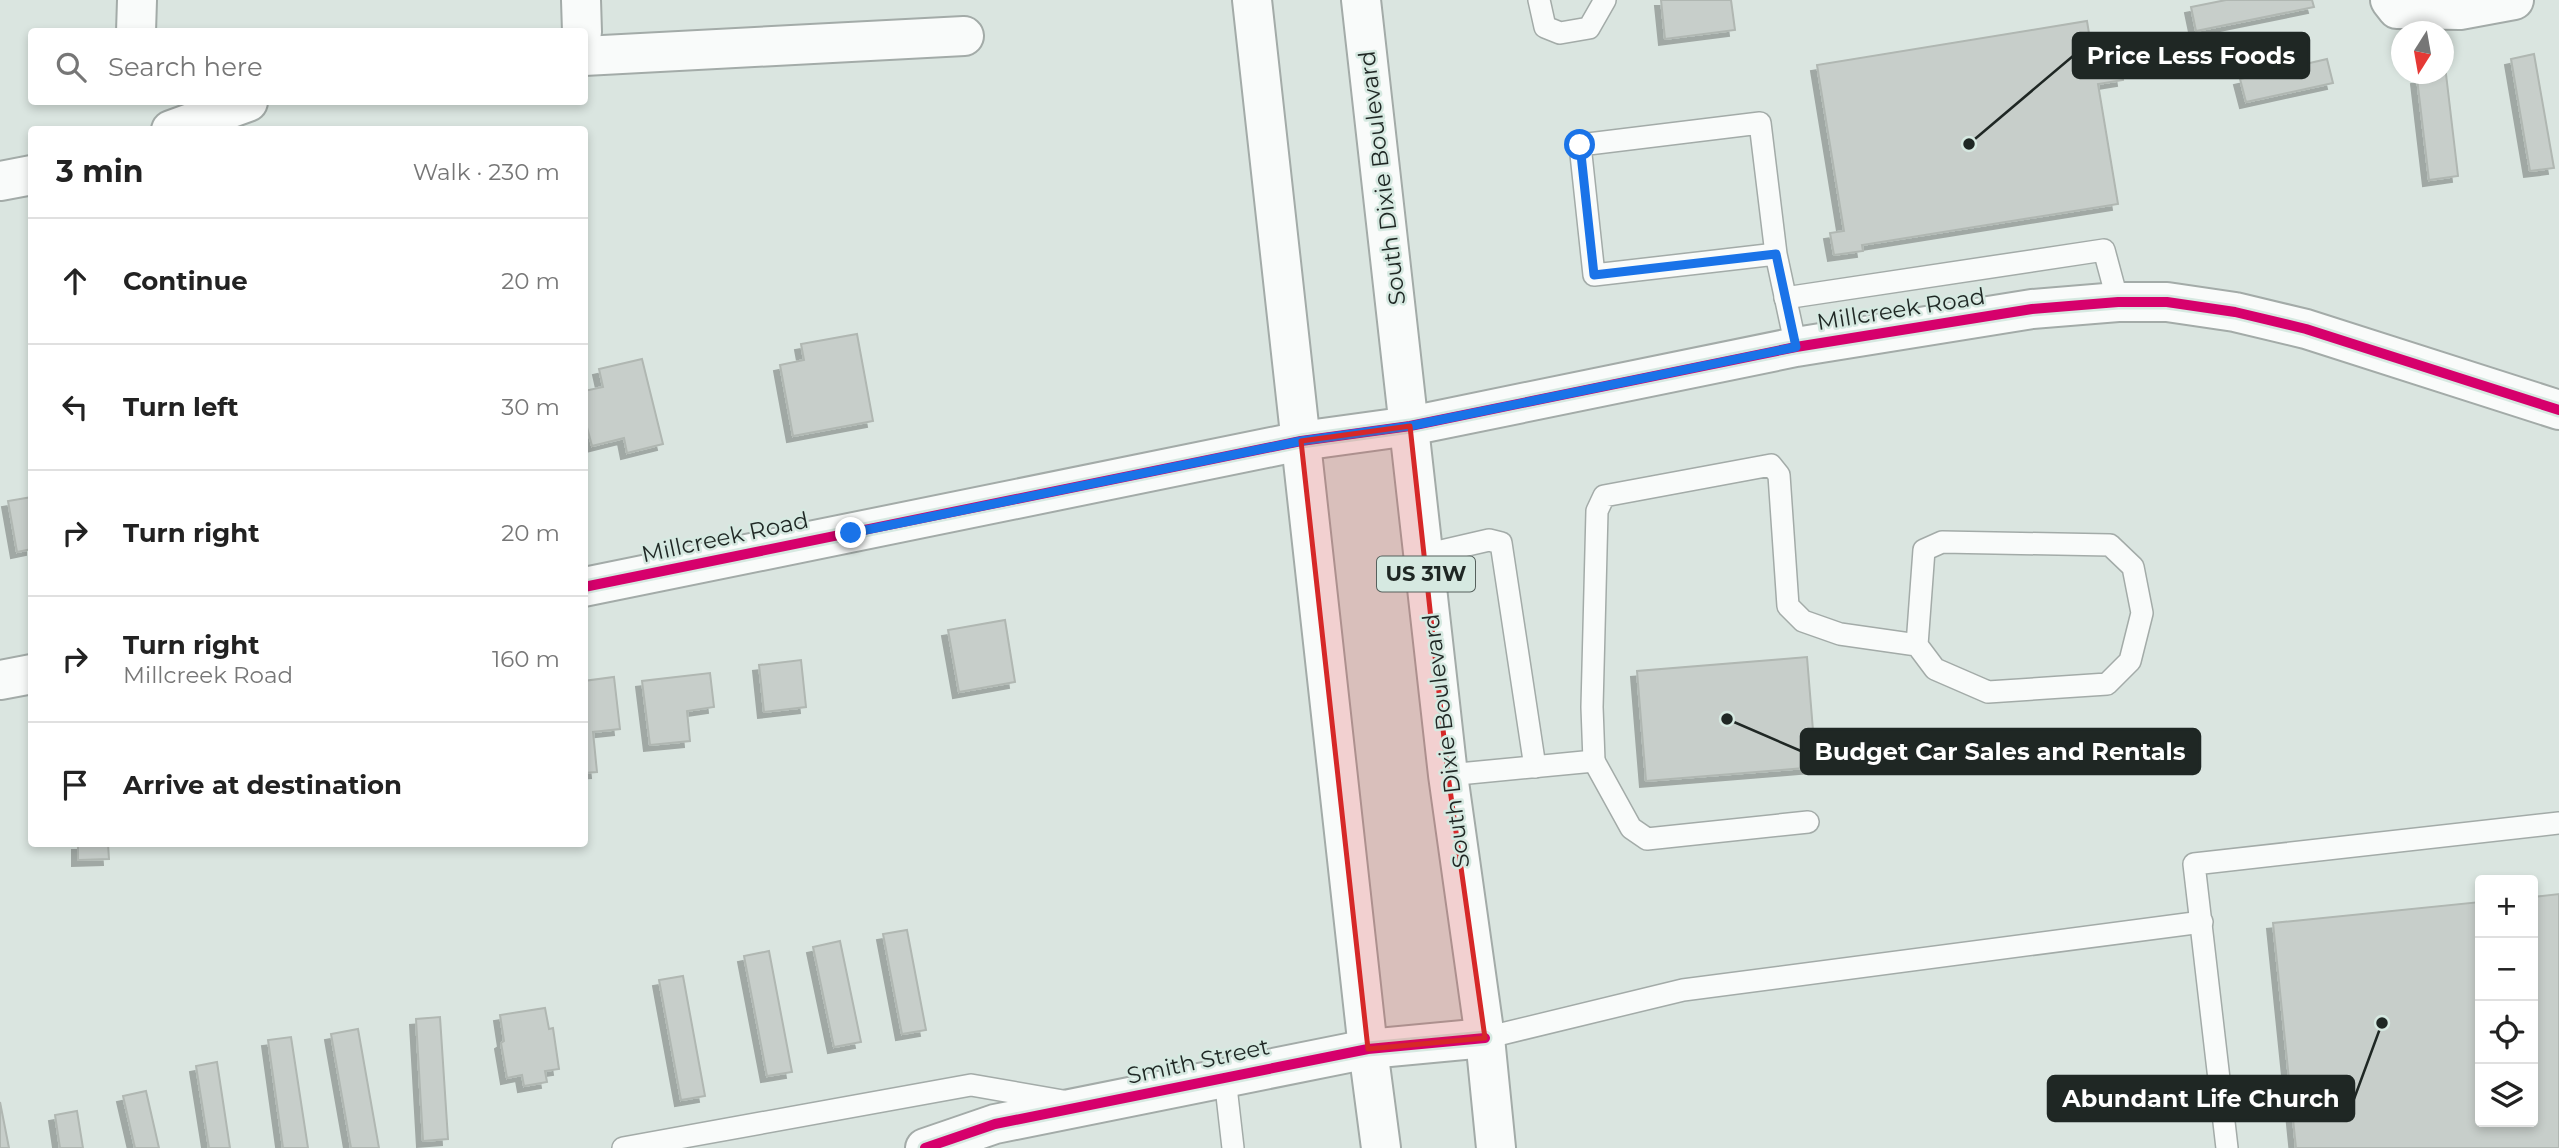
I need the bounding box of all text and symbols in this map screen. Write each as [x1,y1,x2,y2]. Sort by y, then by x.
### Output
north arrow [2391,21,2454,84]
search box [28,28,588,105]
callout: Price Less Foods [2073,33,2309,78]
text: Price Less Foods [2087,41,2295,70]
icon: search [52,48,90,86]
street label: South Dixie Boulevard [1353,49,1411,307]
text: Search here [108,51,263,83]
route start [1564,129,1595,160]
text: 3 min [56,153,143,190]
text: Walk · 230 m [413,158,560,186]
icon: ahead [56,262,94,300]
text: Continue [123,265,248,297]
text: 20 m [501,267,560,295]
street label: Millcreek Road [1815,282,1987,336]
icon: left [56,388,94,426]
text: Turn left [123,391,239,423]
text: 30 m [501,393,560,421]
street label: Millcreek Road [639,506,811,568]
icon: right [56,514,94,552]
text: Turn right [123,517,259,549]
route end [835,517,866,548]
text: 20 m [501,519,560,547]
road number: US 31W [1377,556,1475,592]
street label: South Dixie Boulevard [1417,612,1475,870]
text: Turn right [123,629,259,661]
icon: right [56,640,94,678]
text: 160 m [492,645,560,673]
text: Millcreek Road [123,661,293,689]
callout: Budget Car Sales and Rentals [1801,729,2200,774]
text: Budget Car Sales and Rentals [1815,737,2186,766]
icon: arrive [56,766,94,804]
text: Arrive at destination [123,769,402,801]
map controls [2475,875,2538,1127]
button: + [2475,875,2538,938]
button: − [2475,938,2538,1001]
button: locate [2475,1001,2538,1064]
street label: Smith Street [1124,1032,1272,1090]
button: layers [2475,1064,2538,1127]
callout: Abundant Life Church [2048,1076,2354,1121]
text: Abundant Life Church [2061,1084,2340,1113]

